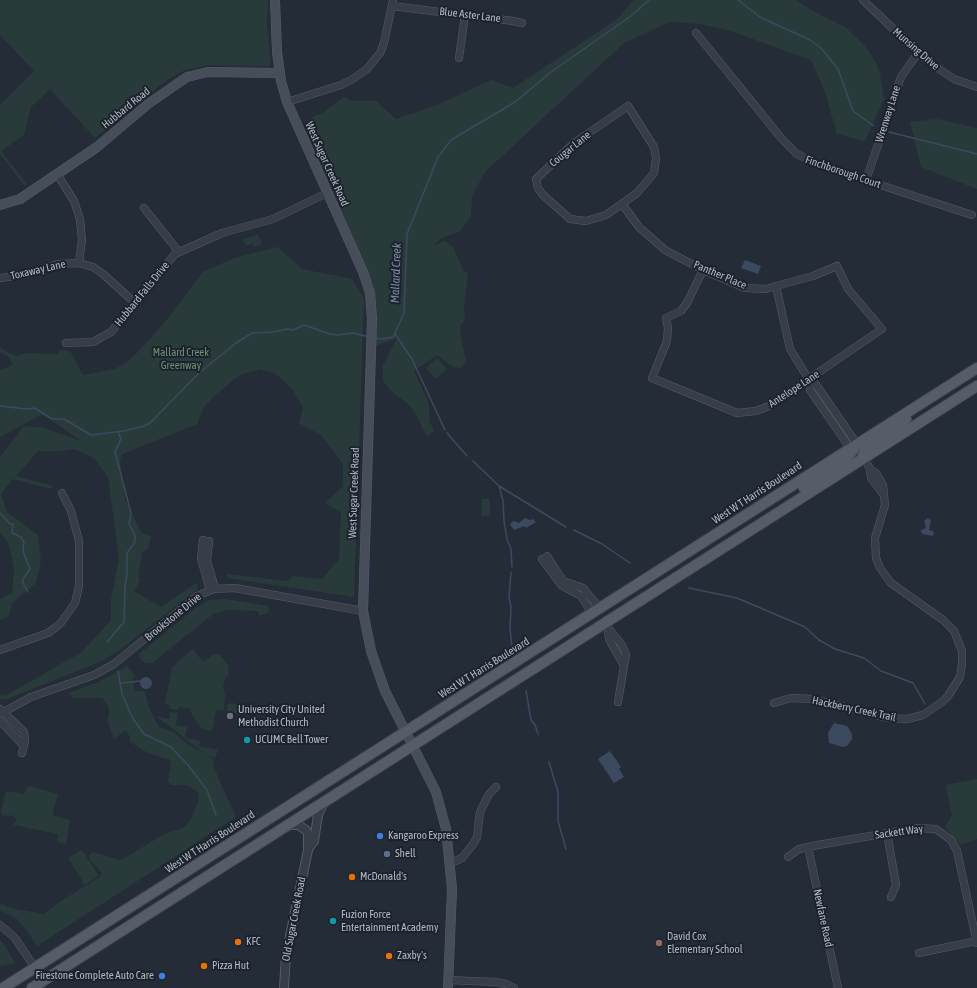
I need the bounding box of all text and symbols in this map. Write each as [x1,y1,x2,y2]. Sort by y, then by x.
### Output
street label: Blue Aster Lane [439,5,501,25]
street label: Munsing Drive [890,25,942,73]
street label: Wrenway Lane [873,84,903,144]
street label: Hubbard Road [99,85,153,131]
street label: West Sugar Creek Road [302,120,352,208]
street label: Cougar Lane [547,128,593,170]
street label: Finchborough Court [803,153,883,191]
water label: Mallard Creek [388,243,404,303]
street label: Toxaway Lane [9,257,67,283]
street label: Panther Place [691,258,749,292]
street label: Hubbard Falls Drive [112,259,172,329]
park label: Mallard Creek Greenway [153,346,209,372]
street label: Antelope Lane [766,368,822,410]
street label: West Sugar Creek Road [346,447,362,539]
street label: West W T Harris Boulevard [710,459,804,527]
street label: Brookstone Drive [142,590,204,644]
street label: West W T Harris Boulevard [436,635,532,701]
street label: Hackberry Creek Trail [811,694,897,724]
place label: University City United Methodist Church [238,703,325,729]
marker: University City United Methodist Church [225,711,235,721]
place label: UCUMC Bell Tower [255,733,328,747]
marker: UCUMC Bell Tower [242,735,252,745]
street label: West W T Harris Boulevard [163,808,257,876]
street label: Sackett Way [874,822,924,842]
place label: Kangaroo Express [388,829,459,843]
marker: Kangaroo Express [375,831,385,841]
place label: Shell [395,847,416,861]
marker: Shell [382,849,392,859]
place label: McDonald's [360,870,407,884]
marker: McDonald's [347,872,357,882]
street label: Old Sugar Creek Road [279,876,309,962]
street label: Newfane Road [810,888,836,948]
place label: Fuzion Force Entertainment Academy [341,908,439,934]
marker: Fuzion Force Entertainment Academy [328,916,338,926]
place label: David Cox Elementary School [667,930,743,956]
place label: KFC [246,935,261,949]
marker: KFC [233,937,243,947]
marker: David Cox Elementary School [654,938,664,948]
place label: Zaxby's [397,949,427,963]
marker: Zaxby's [384,951,394,961]
place label: Pizza Hut [212,959,249,973]
marker: Pizza Hut [199,961,209,971]
place label: Firestone Complete Auto Care [35,969,154,983]
marker: Firestone Complete Auto Care [157,971,167,981]

